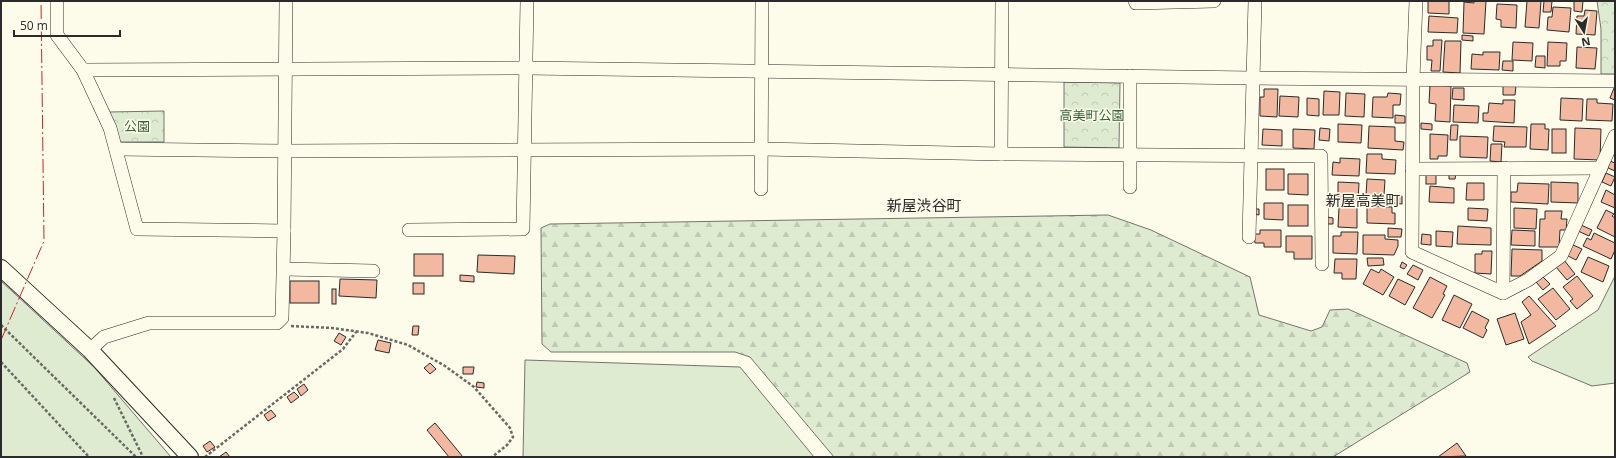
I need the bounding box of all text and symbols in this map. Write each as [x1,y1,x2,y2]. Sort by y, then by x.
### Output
scale bar [14,12,120,38]
north arrow [1564,12,1604,52]
text: 50 m [20,17,48,34]
text: N [1580,34,1592,51]
park label: 高美町公園 [1059,106,1125,124]
park label: 公園 [124,117,150,135]
district label: 新屋高美町 [1325,190,1401,210]
district label: 新屋渋谷町 [886,195,962,215]

